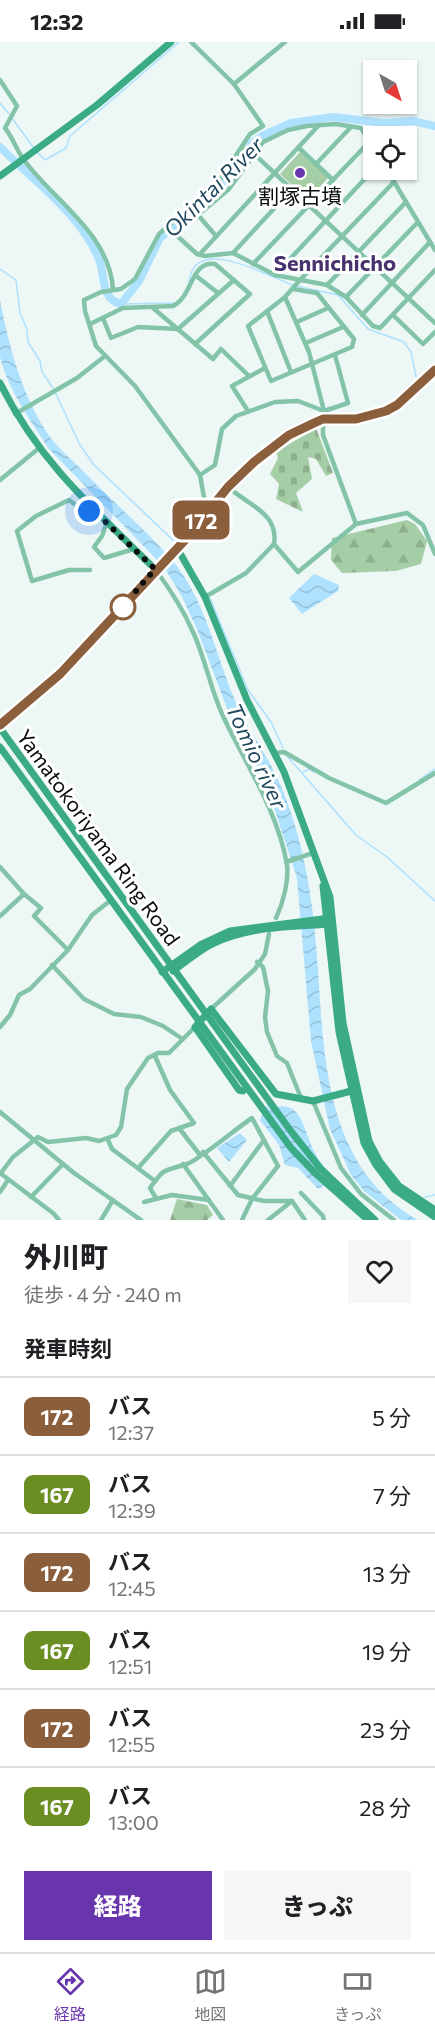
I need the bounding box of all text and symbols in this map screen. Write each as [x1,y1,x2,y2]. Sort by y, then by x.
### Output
text: 12:32 [30,8,84,35]
north arrow [363,60,417,114]
map controls [363,60,417,180]
button: locate [363,126,417,180]
water label: Okintai River [157,130,270,243]
marker: 割塚古墳 [293,166,307,180]
place label: 割塚古墳 [258,183,342,208]
district label: Sennichicho [274,249,396,276]
your location [74,496,104,526]
line badge: 172 [166,500,236,540]
text: 172 [185,508,218,533]
unlabelled marker [110,594,136,620]
water label: Tomio river [221,699,294,814]
street label: Yamatokoriyama Ring Road [12,724,186,950]
text: 外川町 [24,1239,108,1273]
button: heart [348,1240,411,1303]
text: 徒歩 · 4 分 · 240 m [24,1282,182,1306]
text: 発車時刻 [24,1335,112,1362]
text: バス [108,1392,152,1419]
text: 172 [41,1404,74,1429]
text: 5 分 [372,1404,411,1431]
text: 12:37 [108,1420,154,1444]
text: バス [108,1470,152,1497]
text: 167 [40,1482,74,1507]
text: 7 分 [373,1482,411,1509]
text: 12:39 [108,1498,156,1522]
text: バス [108,1548,152,1575]
text: 172 [41,1560,74,1585]
text: 13 分 [363,1560,411,1587]
text: 12:45 [108,1576,156,1600]
text: バス [108,1626,152,1653]
text: 167 [40,1638,74,1663]
text: 19 分 [362,1638,411,1665]
text: 12:51 [108,1654,152,1678]
text: バス [108,1704,152,1731]
text: 172 [41,1716,74,1741]
text: 23 分 [360,1716,411,1743]
text: 12:55 [108,1732,155,1756]
text: バス [108,1782,152,1809]
text: 167 [40,1794,74,1819]
text: 28 分 [359,1794,411,1821]
text: 13:00 [108,1810,159,1834]
button: 経路 [24,1871,212,1940]
button: きっぷ [224,1871,411,1940]
tab: 経路 [54,1965,87,2025]
tab: 地図 [194,1965,227,2025]
tab: きっぷ [334,1965,381,2025]

